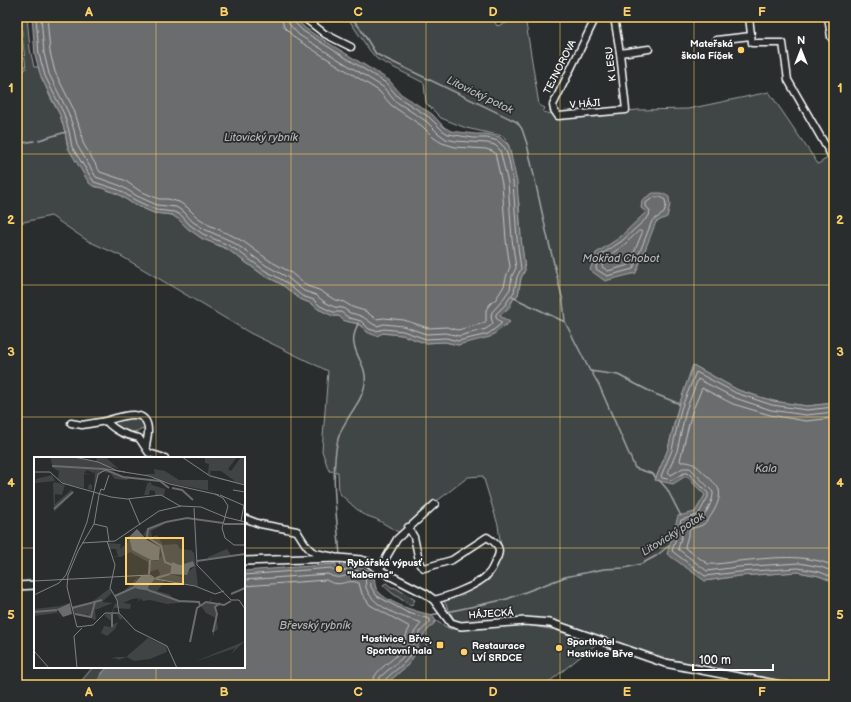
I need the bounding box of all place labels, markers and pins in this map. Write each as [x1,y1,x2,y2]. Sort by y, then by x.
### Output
place label: Mateřská škola Fíček [681,38,734,62]
marker: Mateřská škola Fíček [736,45,746,55]
place label: Rybářská výpusť "kaberna" [347,557,422,581]
marker: Rybářská výpusť "kaberna" [334,564,344,574]
place label: Hostivice, Břve, Sportovní hala [361,633,432,657]
place label: Sporthotel Hostivice Břve [567,636,634,660]
marker: Hostivice, Břve, Sportovní hala [435,640,445,650]
place label: Restaurace LVÍ SRDCE [472,640,525,664]
marker: Sporthotel Hostivice Břve [554,643,564,653]
marker: Restaurace LVÍ SRDCE [459,647,469,657]

